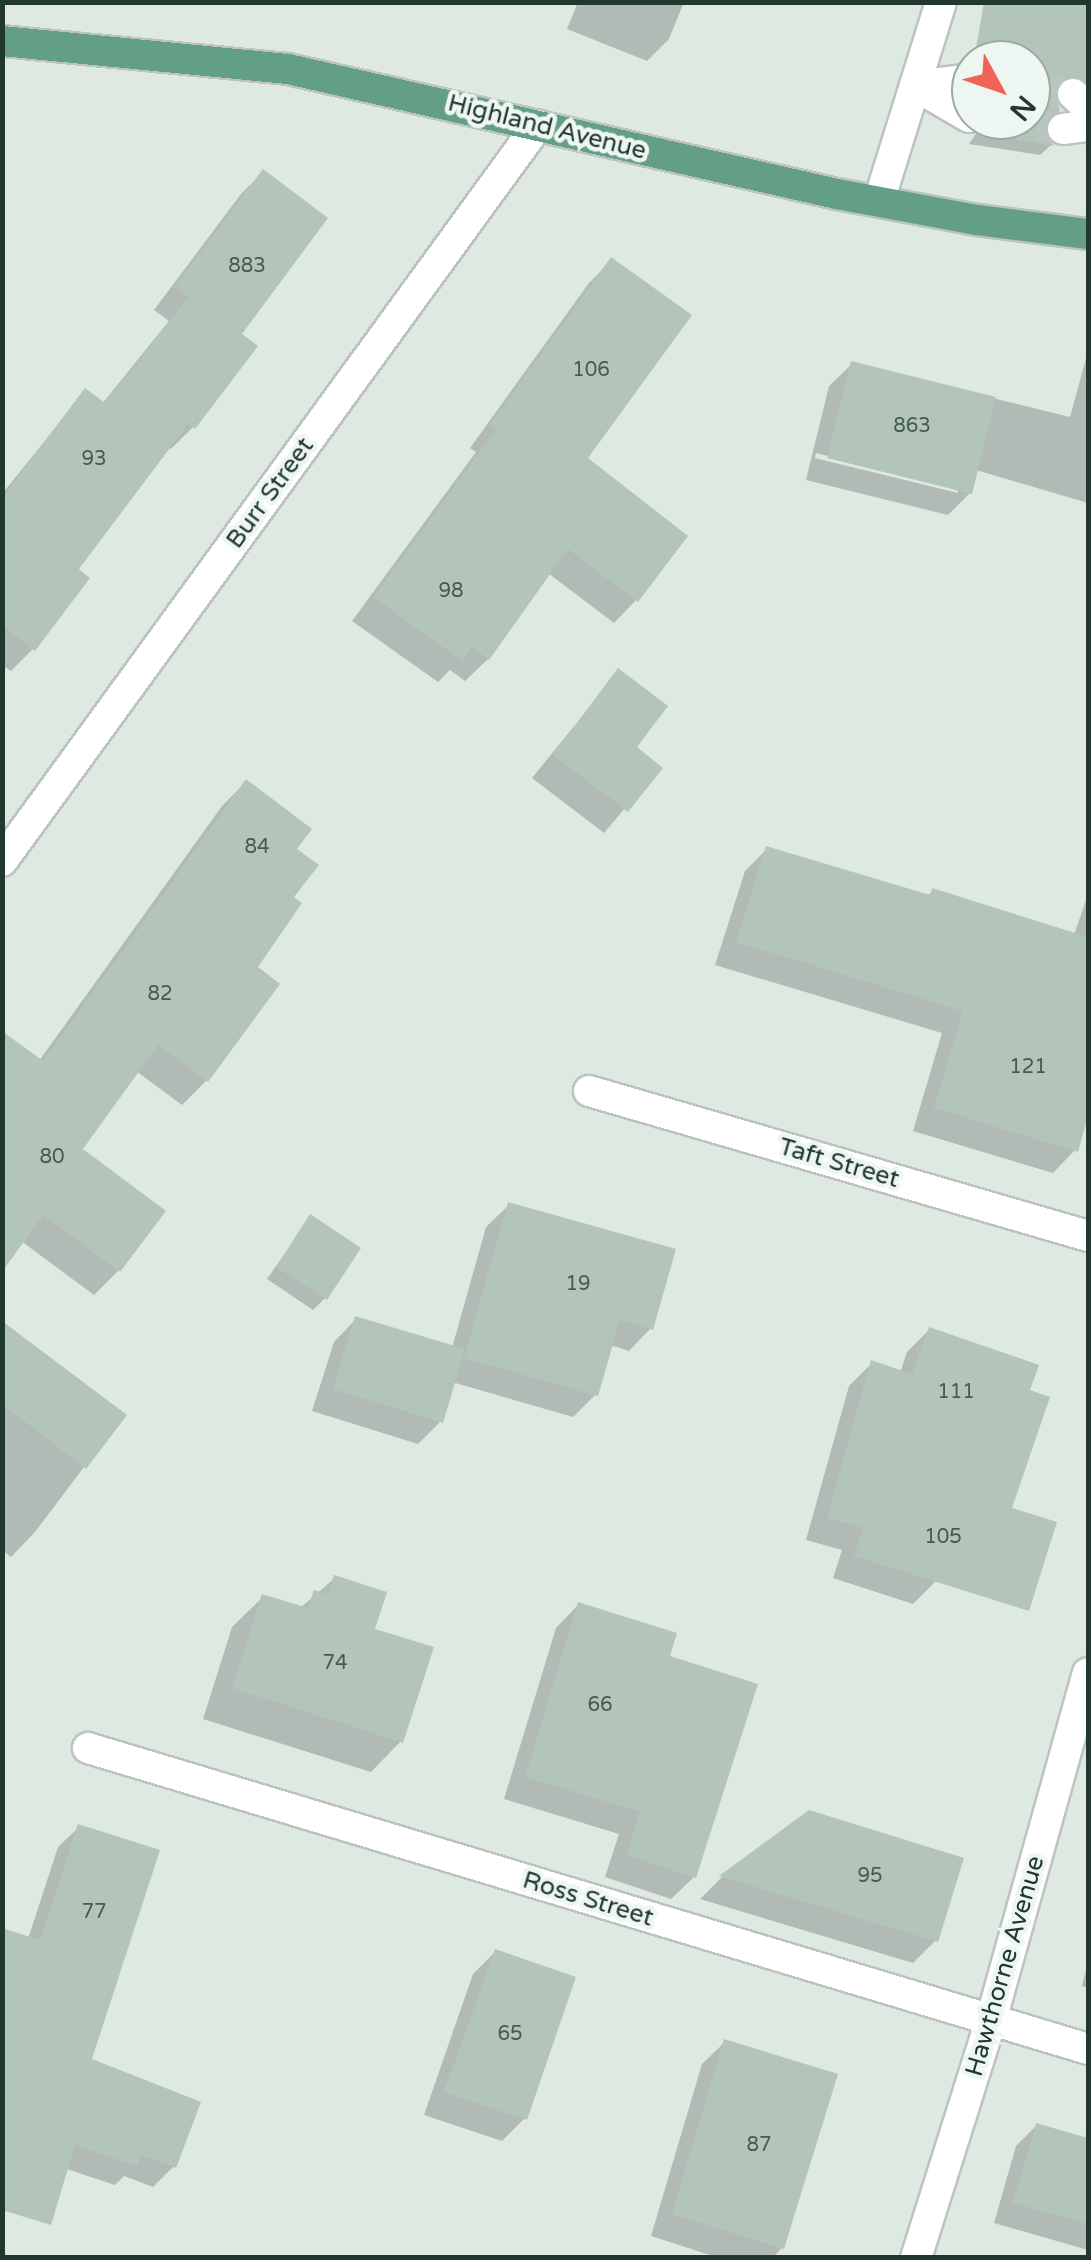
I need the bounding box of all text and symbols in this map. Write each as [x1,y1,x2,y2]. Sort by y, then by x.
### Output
north arrow [951,40,1051,140]
street label: Highland Avenue [445,88,649,166]
text: N [1002,88,1043,128]
house number: 883 [228,254,266,278]
house number: 106 [572,358,610,382]
house number: 863 [893,414,931,438]
street label: Burr Street [220,432,320,554]
house number: 93 [81,447,107,471]
house number: 98 [438,579,464,603]
house number: 84 [244,835,270,859]
house number: 82 [147,982,173,1006]
house number: 121 [1009,1055,1047,1079]
street label: Taft Street [775,1132,903,1194]
house number: 80 [39,1145,65,1169]
house number: 19 [565,1272,591,1296]
house number: 111 [937,1380,975,1404]
house number: 105 [924,1525,962,1549]
house number: 74 [322,1651,348,1675]
house number: 66 [587,1693,613,1717]
street label: Hawthorne Avenue [959,1852,1051,2080]
house number: 95 [857,1864,883,1888]
street label: Ross Street [519,1865,657,1933]
house number: 77 [81,1900,107,1924]
house number: 65 [497,2022,523,2046]
house number: 87 [746,2133,772,2157]

